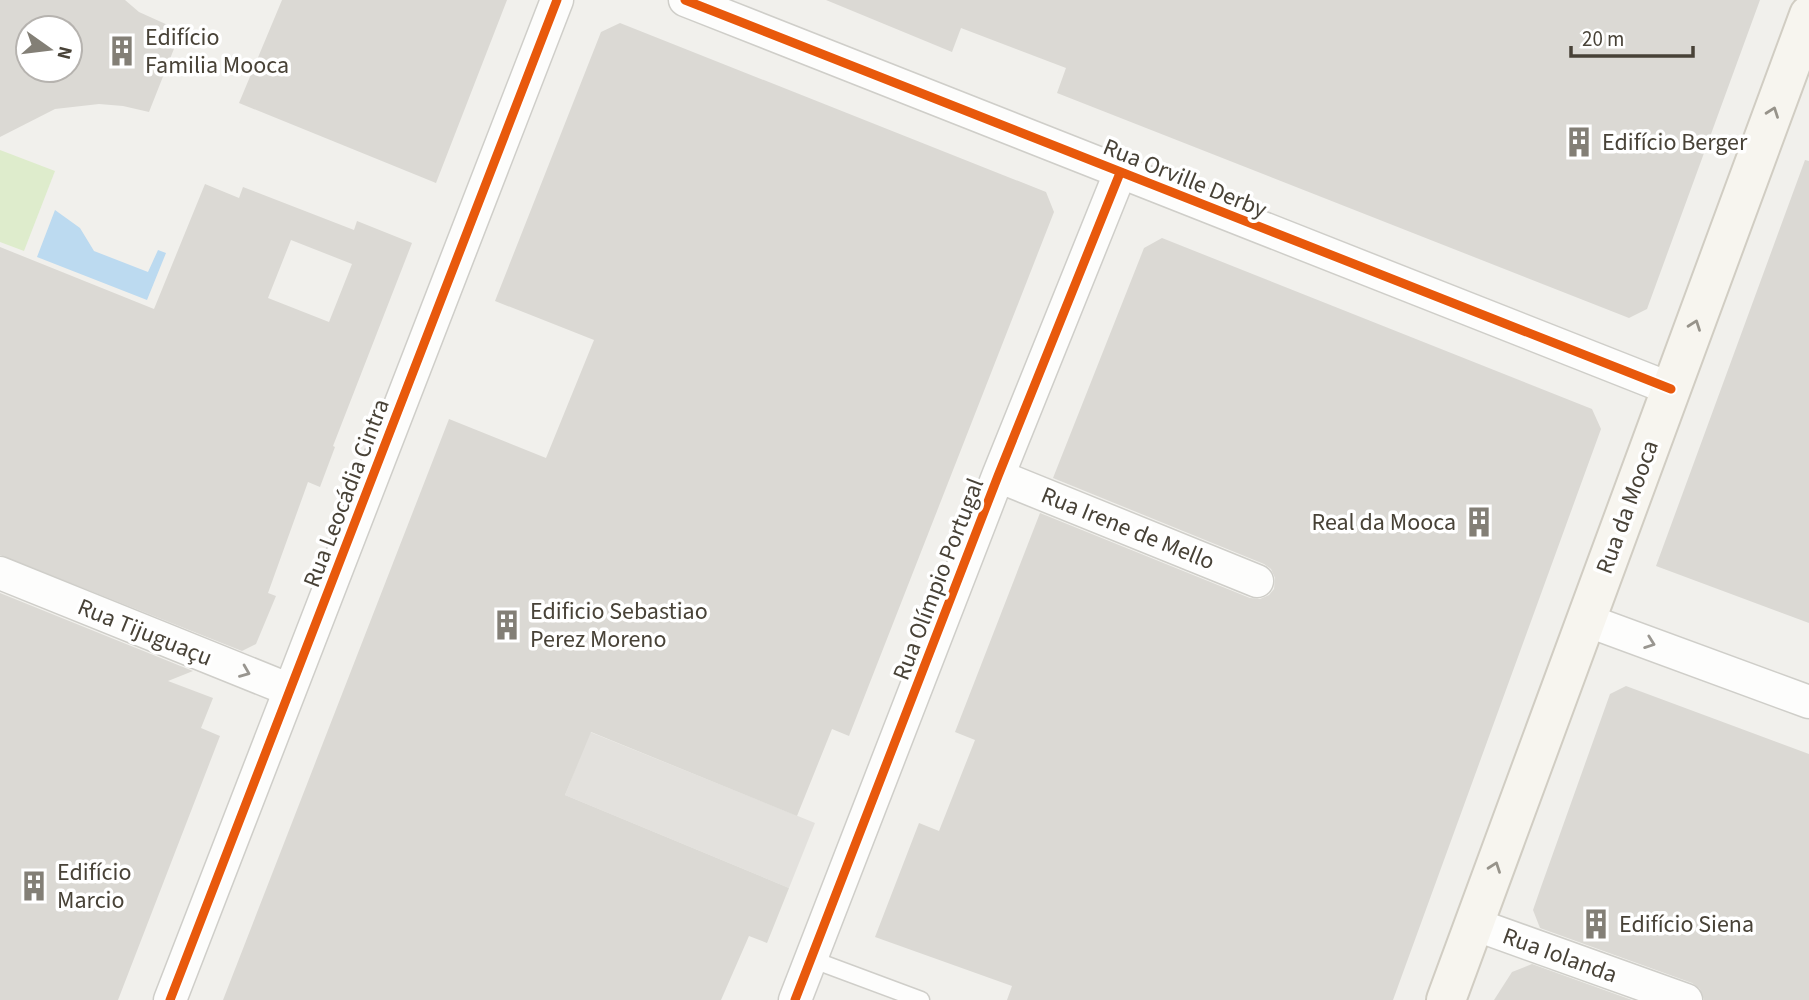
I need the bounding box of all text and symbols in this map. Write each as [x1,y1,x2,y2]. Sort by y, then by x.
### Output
north arrow [14,14,84,84]
scale bar [1571,14,1694,58]
place label: Edifício Familia Mooca [145,20,289,83]
text: 20 m [1582,24,1624,54]
building icon: Edifício Familia Mooca [105,34,139,68]
text: N [49,43,79,62]
one-way arrow [1765,106,1779,118]
building icon: Edifício Berger [1562,125,1596,159]
place label: Edifício Berger [1602,125,1748,160]
street label: Rua Orville Derby [1098,130,1272,227]
one-way arrow [1686,320,1700,332]
street label: Rua Leocádia Cintra [294,394,399,593]
street label: Rua da Mooca [1587,435,1668,579]
street label: Rua Olímpio Portugal [884,473,993,685]
street label: Rua Irene de Mello [1036,478,1220,579]
place label: Real da Mooca [1312,505,1456,540]
building icon: Real da Mooca [1462,505,1496,539]
street label: Rua Tijuguaçu [72,590,217,675]
place label: Edificio Sebastiao Perez Moreno [530,594,708,657]
building icon: Edificio Sebastiao Perez Moreno [490,608,524,642]
one-way arrow [1644,635,1656,649]
one-way arrow [238,664,250,678]
place label: Edifício Marcio [57,855,131,918]
one-way arrow [1487,862,1501,874]
building icon: Edifício Marcio [17,869,51,903]
building icon: Edifício Siena [1579,907,1613,941]
place label: Edifício Siena [1619,907,1754,942]
street label: Rua Iolanda [1498,919,1622,992]

